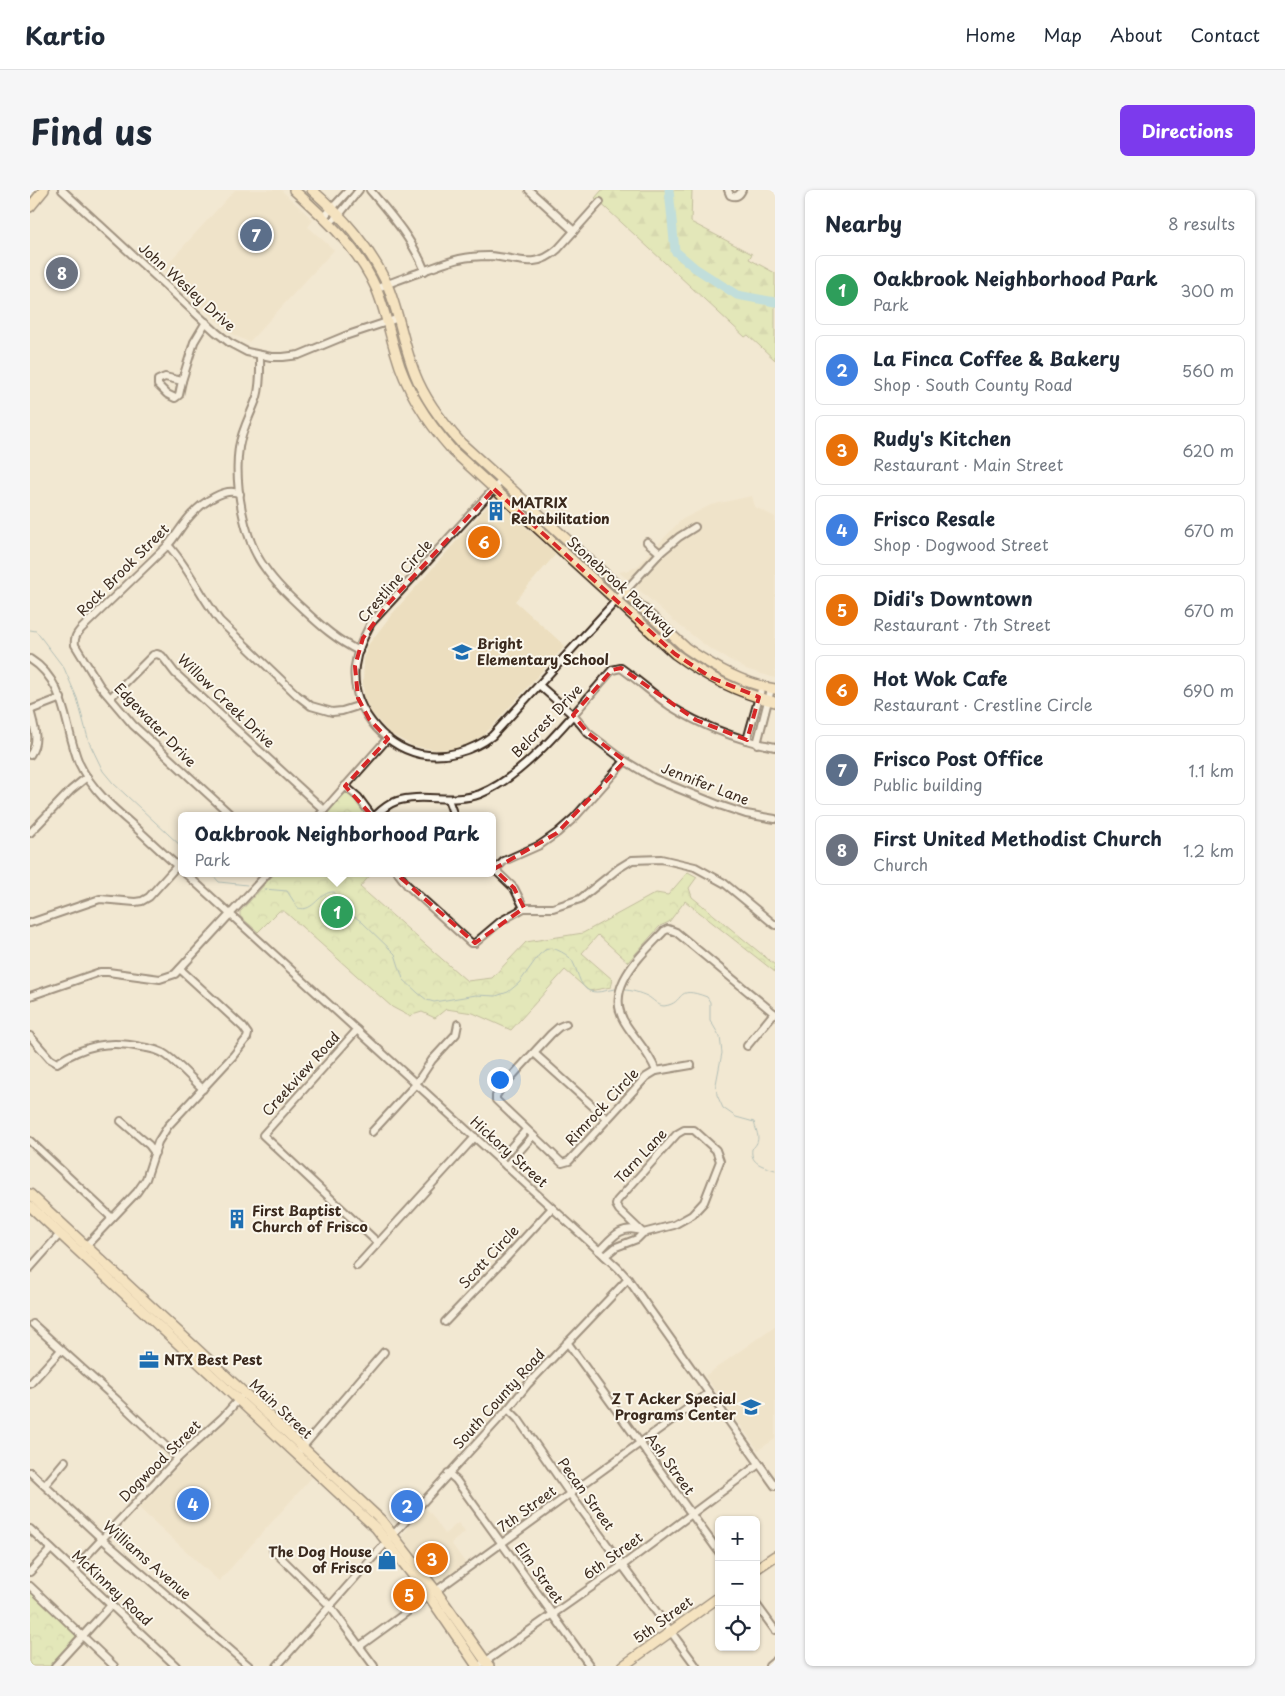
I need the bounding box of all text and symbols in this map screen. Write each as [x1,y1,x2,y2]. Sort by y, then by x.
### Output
text: Kartio [25,17,105,53]
text: Home [965,21,1015,48]
text: Map [1043,21,1082,48]
text: About [1110,21,1162,48]
text: Contact [1190,21,1260,48]
text: Find us [30,104,152,157]
button: Directions [1120,105,1255,156]
text: Nearby [825,207,902,239]
text: 8 results [1168,211,1235,235]
pin: 7 [240,216,272,254]
street label: John Wesley Drive [134,237,240,336]
pin: 8 [46,254,78,292]
text: Oakbrook Neighborhood Park [873,264,1158,292]
text: 1 [838,278,846,302]
text: 300 m [1180,278,1234,302]
text: Park [873,292,909,316]
text: La Finca Coffee & Bakery [873,344,1120,372]
text: 2 [836,358,848,382]
text: 560 m [1182,358,1234,382]
text: Shop · South County Road [873,372,1073,396]
text: Rudy's Kitchen [873,424,1011,452]
text: 3 [837,438,847,462]
text: 620 m [1182,438,1234,462]
text: Restaurant · Main Street [873,452,1063,476]
place label: MATRIX Rehabilitation [511,492,610,529]
building icon: MATRIX Rehabilitation [485,500,507,522]
text: Frisco Resale [873,504,995,532]
text: 4 [837,518,847,542]
text: 670 m [1184,518,1234,542]
street label: Rock Brook Street [72,519,174,621]
pin: 6 [468,523,500,561]
street label: Stonebrook Parkway [562,531,680,640]
text: Shop · Dogwood Street [873,532,1048,556]
street label: Crestline Circle [352,534,437,627]
text: Didi's Downtown [873,584,1033,612]
text: 5 [837,598,847,622]
text: 670 m [1184,598,1234,622]
text: Restaurant · 7th Street [873,612,1051,636]
place label: Bright Elementary School [477,633,609,670]
school or university icon: Bright Elementary School [451,641,473,663]
street label: Willow Creek Drive [173,649,280,753]
text: Hot Wok Cafe [873,664,1008,692]
street label: Edgewater Drive [110,678,201,772]
text: 6 [836,678,848,702]
text: 690 m [1183,678,1234,702]
street label: Belcrest Drive [506,679,587,762]
text: Restaurant · Crestline Circle [873,692,1093,716]
text: Frisco Post Office [873,744,1043,772]
street label: Jennifer Lane [658,757,752,810]
text: 7 [837,758,847,782]
text: 1.1 km [1188,758,1234,782]
text: Public building [873,772,983,796]
popup [178,812,496,877]
text: Oakbrook Neighborhood Park [195,819,479,847]
text: First United Methodist Church [873,824,1162,852]
text: 8 [837,838,847,862]
text: 1.2 km [1183,838,1234,862]
text: Park [195,847,230,871]
text: Church [873,852,928,876]
pin: 1 [321,893,353,931]
street label: Creekview Road [257,1027,344,1121]
street label: Rimrock Circle [560,1063,643,1150]
your location [487,1067,513,1093]
street label: Hickory Street [466,1111,553,1192]
street label: Tarn Lane [610,1123,672,1188]
place label: First Baptist Church of Frisco [252,1200,368,1237]
building icon: First Baptist Church of Frisco [226,1208,248,1230]
street label: Scott Circle [454,1220,524,1293]
street label: South County Road [448,1344,549,1453]
office icon: NTX Best Pest [138,1349,160,1371]
place label: NTX Best Pest [164,1349,263,1370]
street label: Main Street [245,1374,318,1444]
place label: Z T Acker Special Programs Center [611,1388,737,1425]
school or university icon: Z T Acker Special Programs Center [740,1396,762,1418]
street label: Dogwood Street [114,1415,205,1506]
street label: Ash Street [641,1428,700,1499]
street label: Pecan Street [553,1453,620,1534]
street label: 7th Street [493,1480,561,1537]
pin: 4 [177,1485,209,1523]
pin: 2 [391,1487,423,1525]
street label: Williams Avenue [98,1515,197,1604]
map controls [715,1516,760,1651]
button: + [715,1516,760,1561]
street label: 6th Street [579,1527,647,1584]
street label: Elm Street [510,1538,569,1608]
pin: 3 [416,1540,448,1578]
place label: The Dog House of Frisco [268,1541,372,1578]
street label: McKinney Road [68,1545,157,1630]
shop icon: The Dog House of Frisco [376,1549,398,1571]
button: − [715,1561,760,1606]
pin: 5 [393,1576,425,1614]
street label: 5th Street [629,1591,697,1648]
button: locate [715,1606,760,1651]

